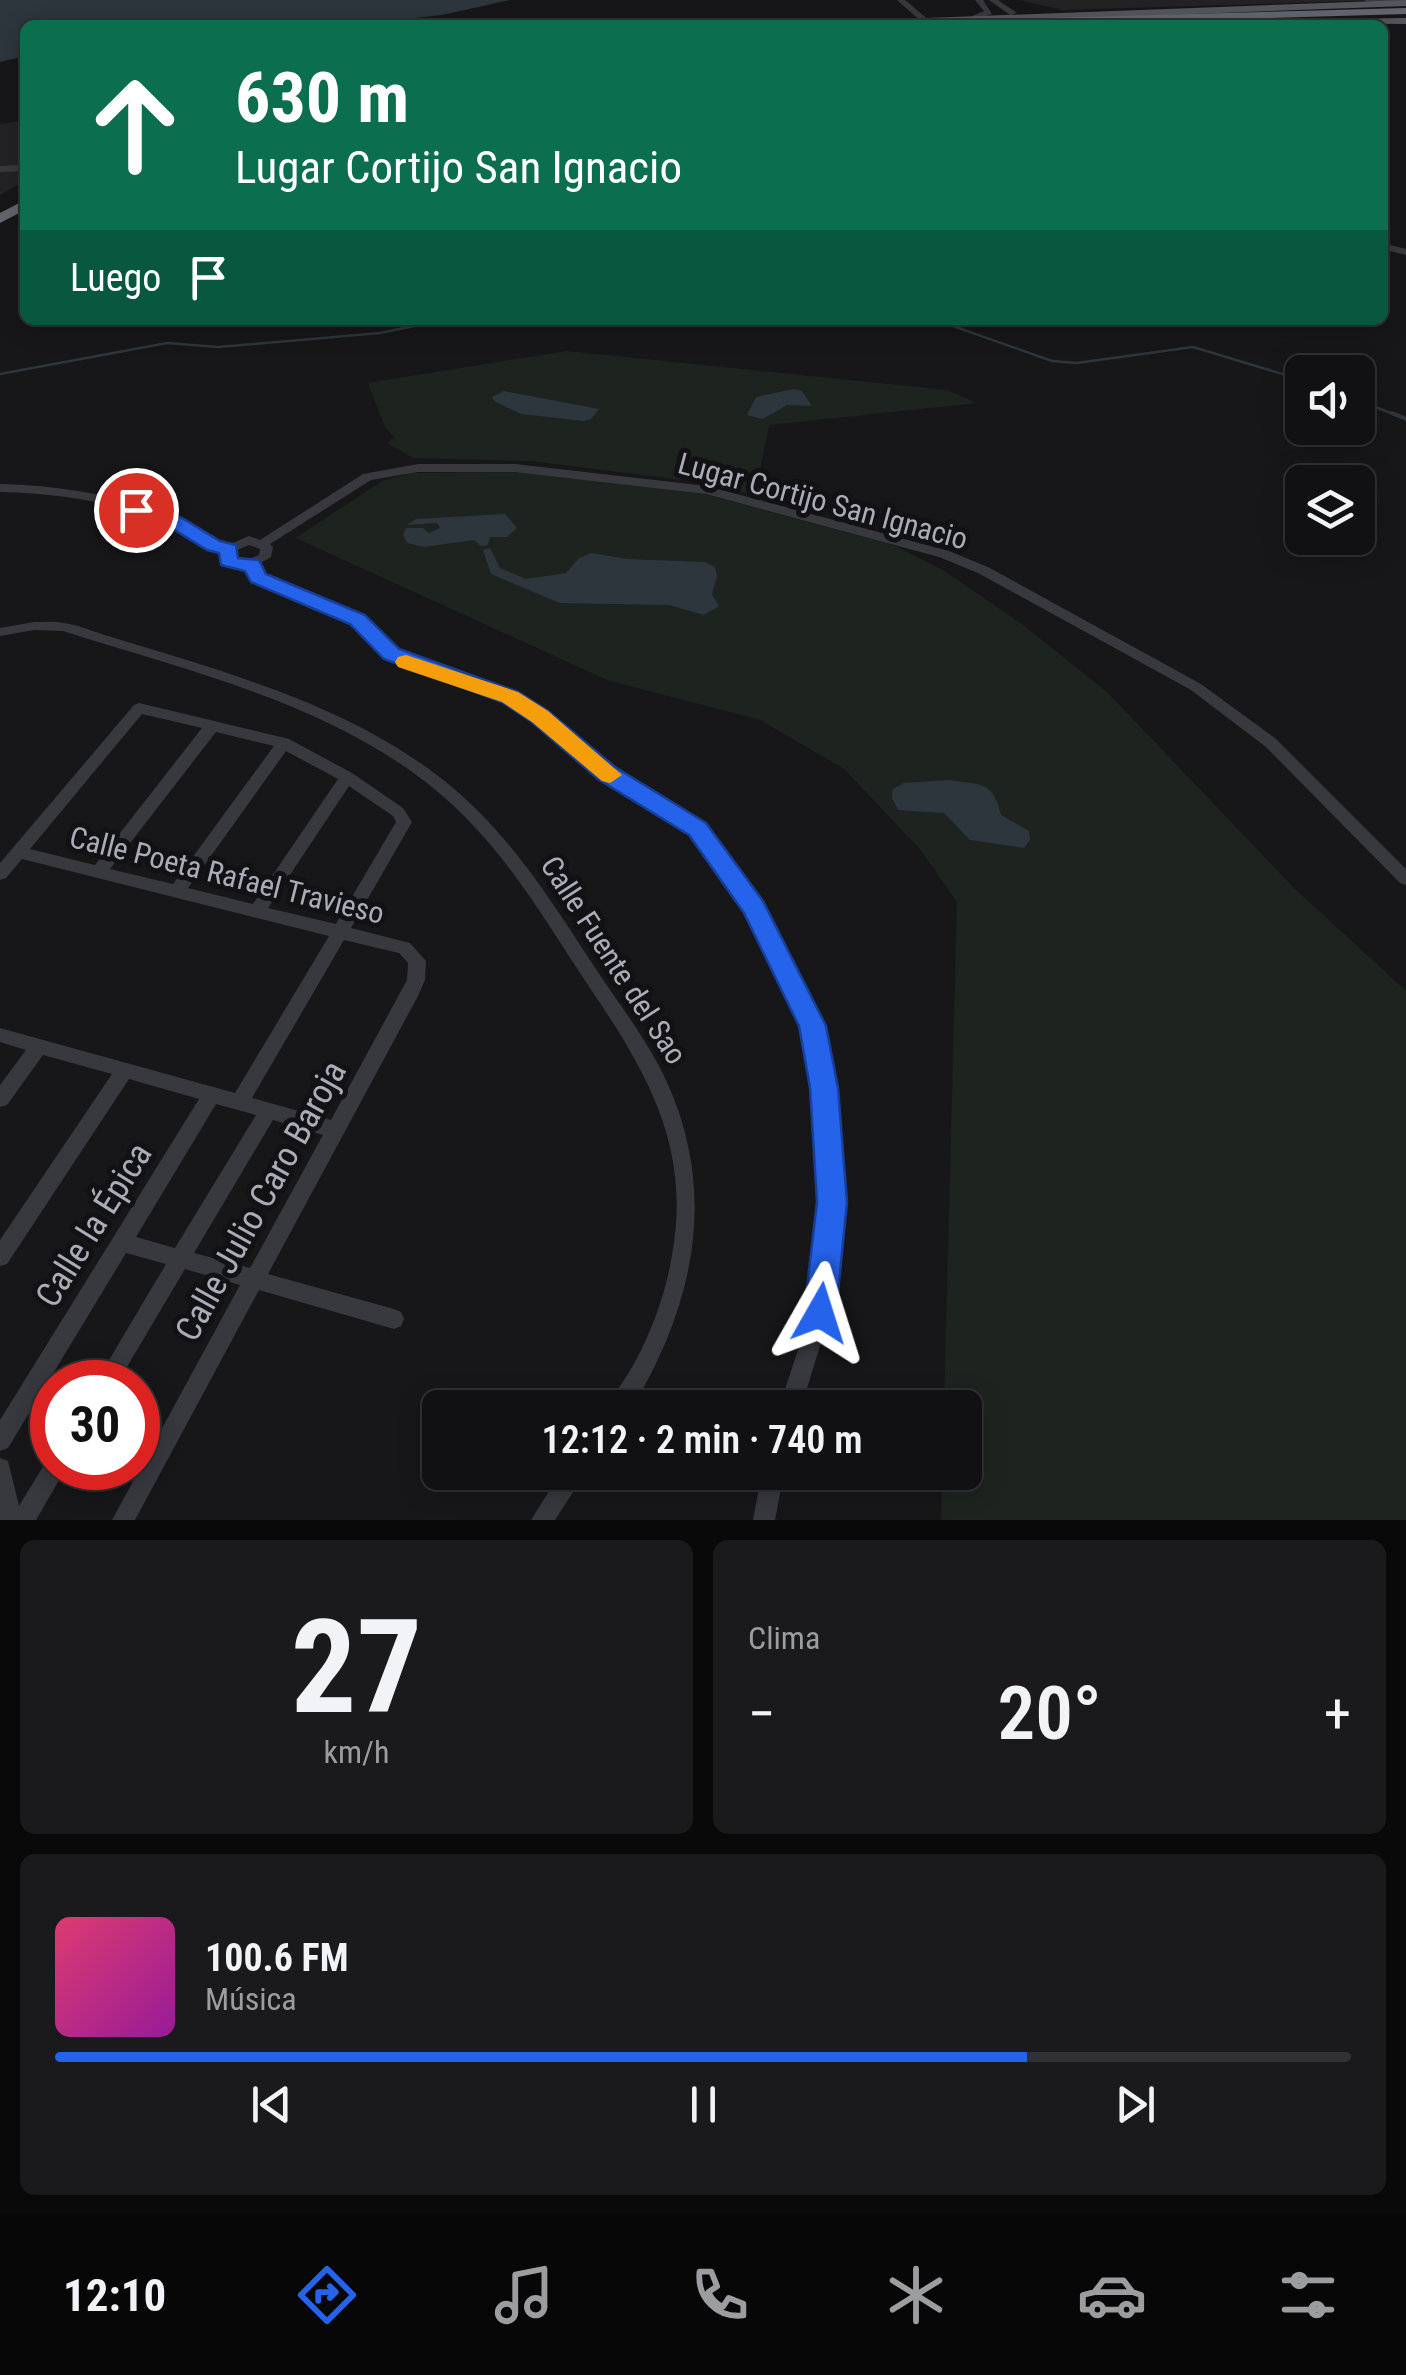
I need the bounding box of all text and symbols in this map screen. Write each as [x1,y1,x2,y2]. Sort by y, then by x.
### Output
text: 630 m [235,57,409,139]
icon: ahead [70,60,200,190]
text: Lugar Cortijo San Ignacio [235,141,682,194]
icon: arrive [181,250,236,305]
text: Luego [70,256,161,300]
map controls [1285,355,1375,555]
button: sound [1285,355,1375,445]
street label: Lugar Cortijo San Ignacio [675,446,971,556]
button: layers [1285,465,1375,555]
pin [94,468,179,553]
icon: arrive [109,483,164,538]
street label: Calle Poeta Rafael Travieso [66,819,388,931]
street label: Calle Fuente del Sao [534,849,694,1071]
street label: Calle Julio Caro Baroja [167,1054,355,1348]
street label: Calle la Épica [27,1135,161,1315]
position arrow [768,1261,872,1365]
speed limit sign: 30 [30,1360,160,1490]
text: 12:12 · 2 min · 740 m [542,1418,862,1462]
text: 27 [291,1591,422,1744]
text: Clima [748,1619,820,1657]
text: 20° [997,1669,1102,1757]
text: − [748,1682,776,1746]
text: + [1324,1682,1351,1746]
text: km/h [324,1733,389,1771]
text: 100.6 FM [205,1936,349,1980]
text: Música [205,1980,297,2018]
icon: previous [244,2077,299,2132]
icon: pause [676,2077,731,2132]
icon: next [1108,2077,1163,2132]
icon: directions [292,2260,362,2330]
icon: music [489,2260,559,2330]
icon: phone [685,2260,755,2330]
icon: climate [881,2260,951,2330]
icon: car [1077,2260,1147,2330]
icon: filters [1273,2260,1343,2330]
text: 12:10 [63,2269,166,2322]

